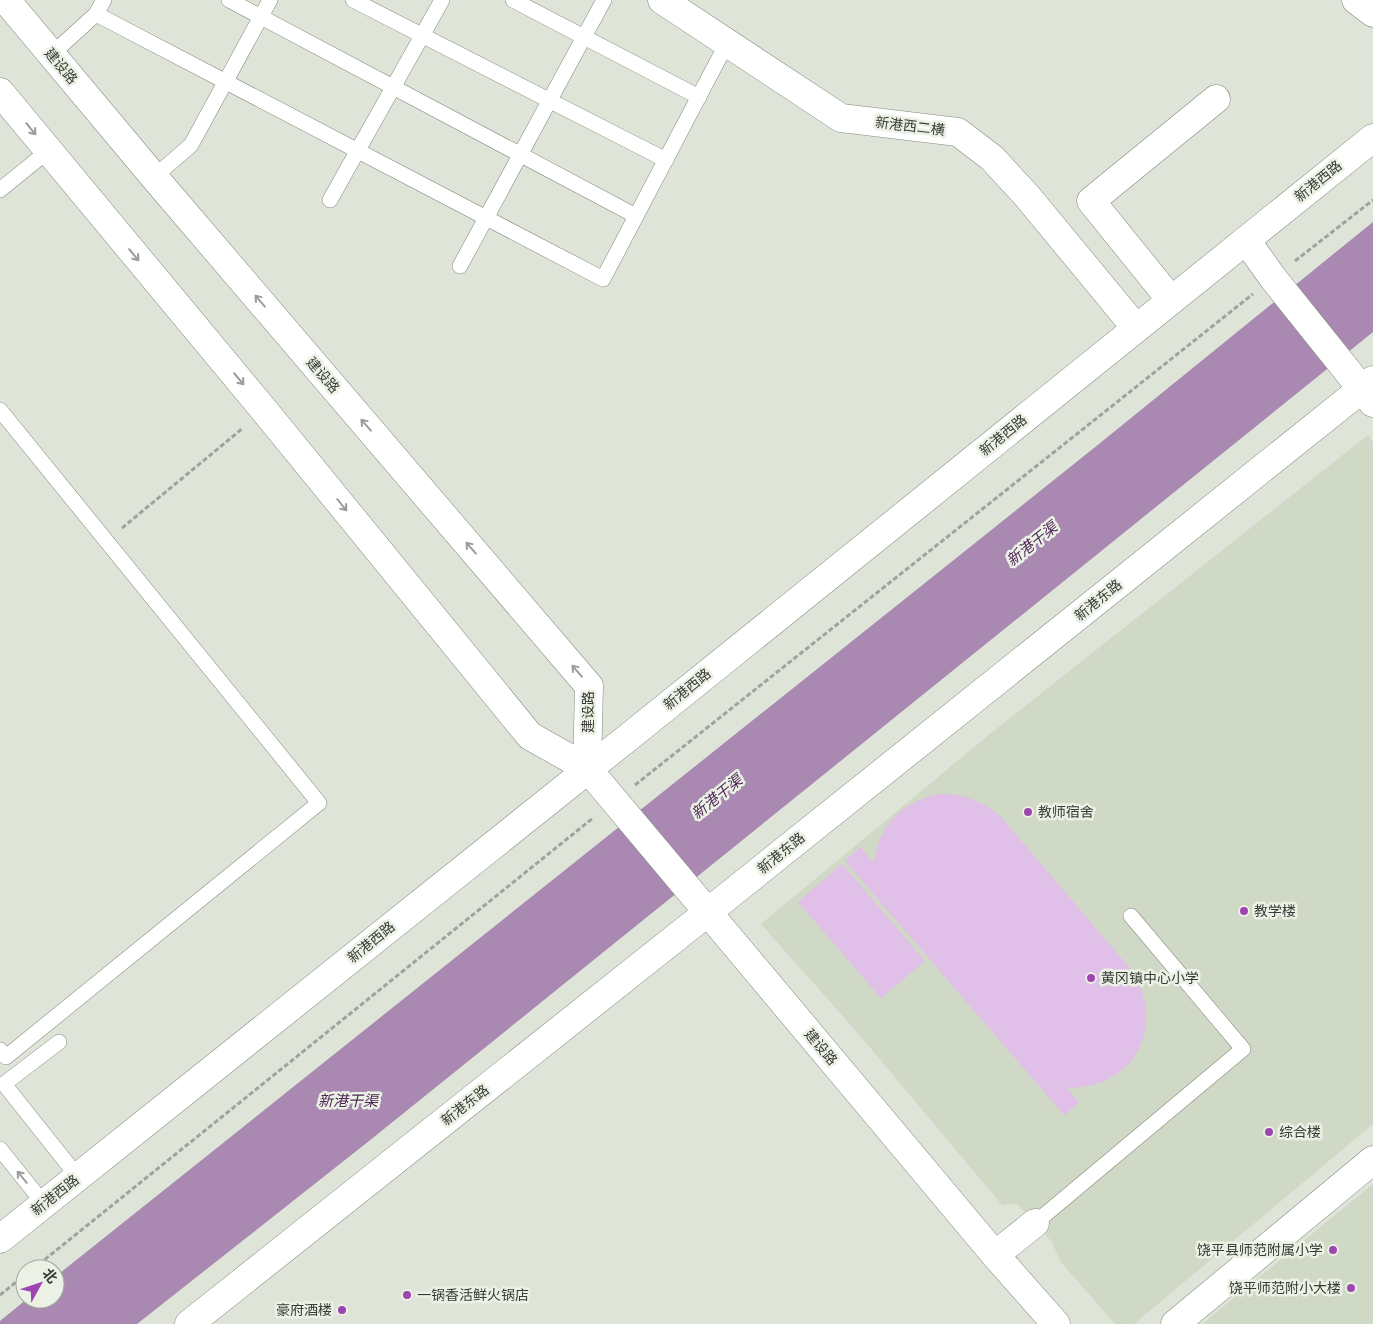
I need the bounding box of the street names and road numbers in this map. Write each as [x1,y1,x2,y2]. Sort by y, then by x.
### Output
street label: 建设路 [41,44,81,87]
street label: 新港西二横 [874,113,947,138]
street label: 新港西路 [1291,156,1345,205]
street label: 建设路 [303,353,344,396]
street label: 新港西路 [976,410,1030,459]
street label: 新港东路 [1071,575,1125,624]
street label: 新港西路 [660,664,714,713]
street label: 建设路 [579,691,596,733]
street label: 新港东路 [754,828,808,877]
street label: 新港西路 [344,917,398,966]
street label: 建设路 [801,1025,841,1068]
street label: 新港东路 [437,1081,492,1129]
street label: 新港西路 [27,1171,82,1219]

